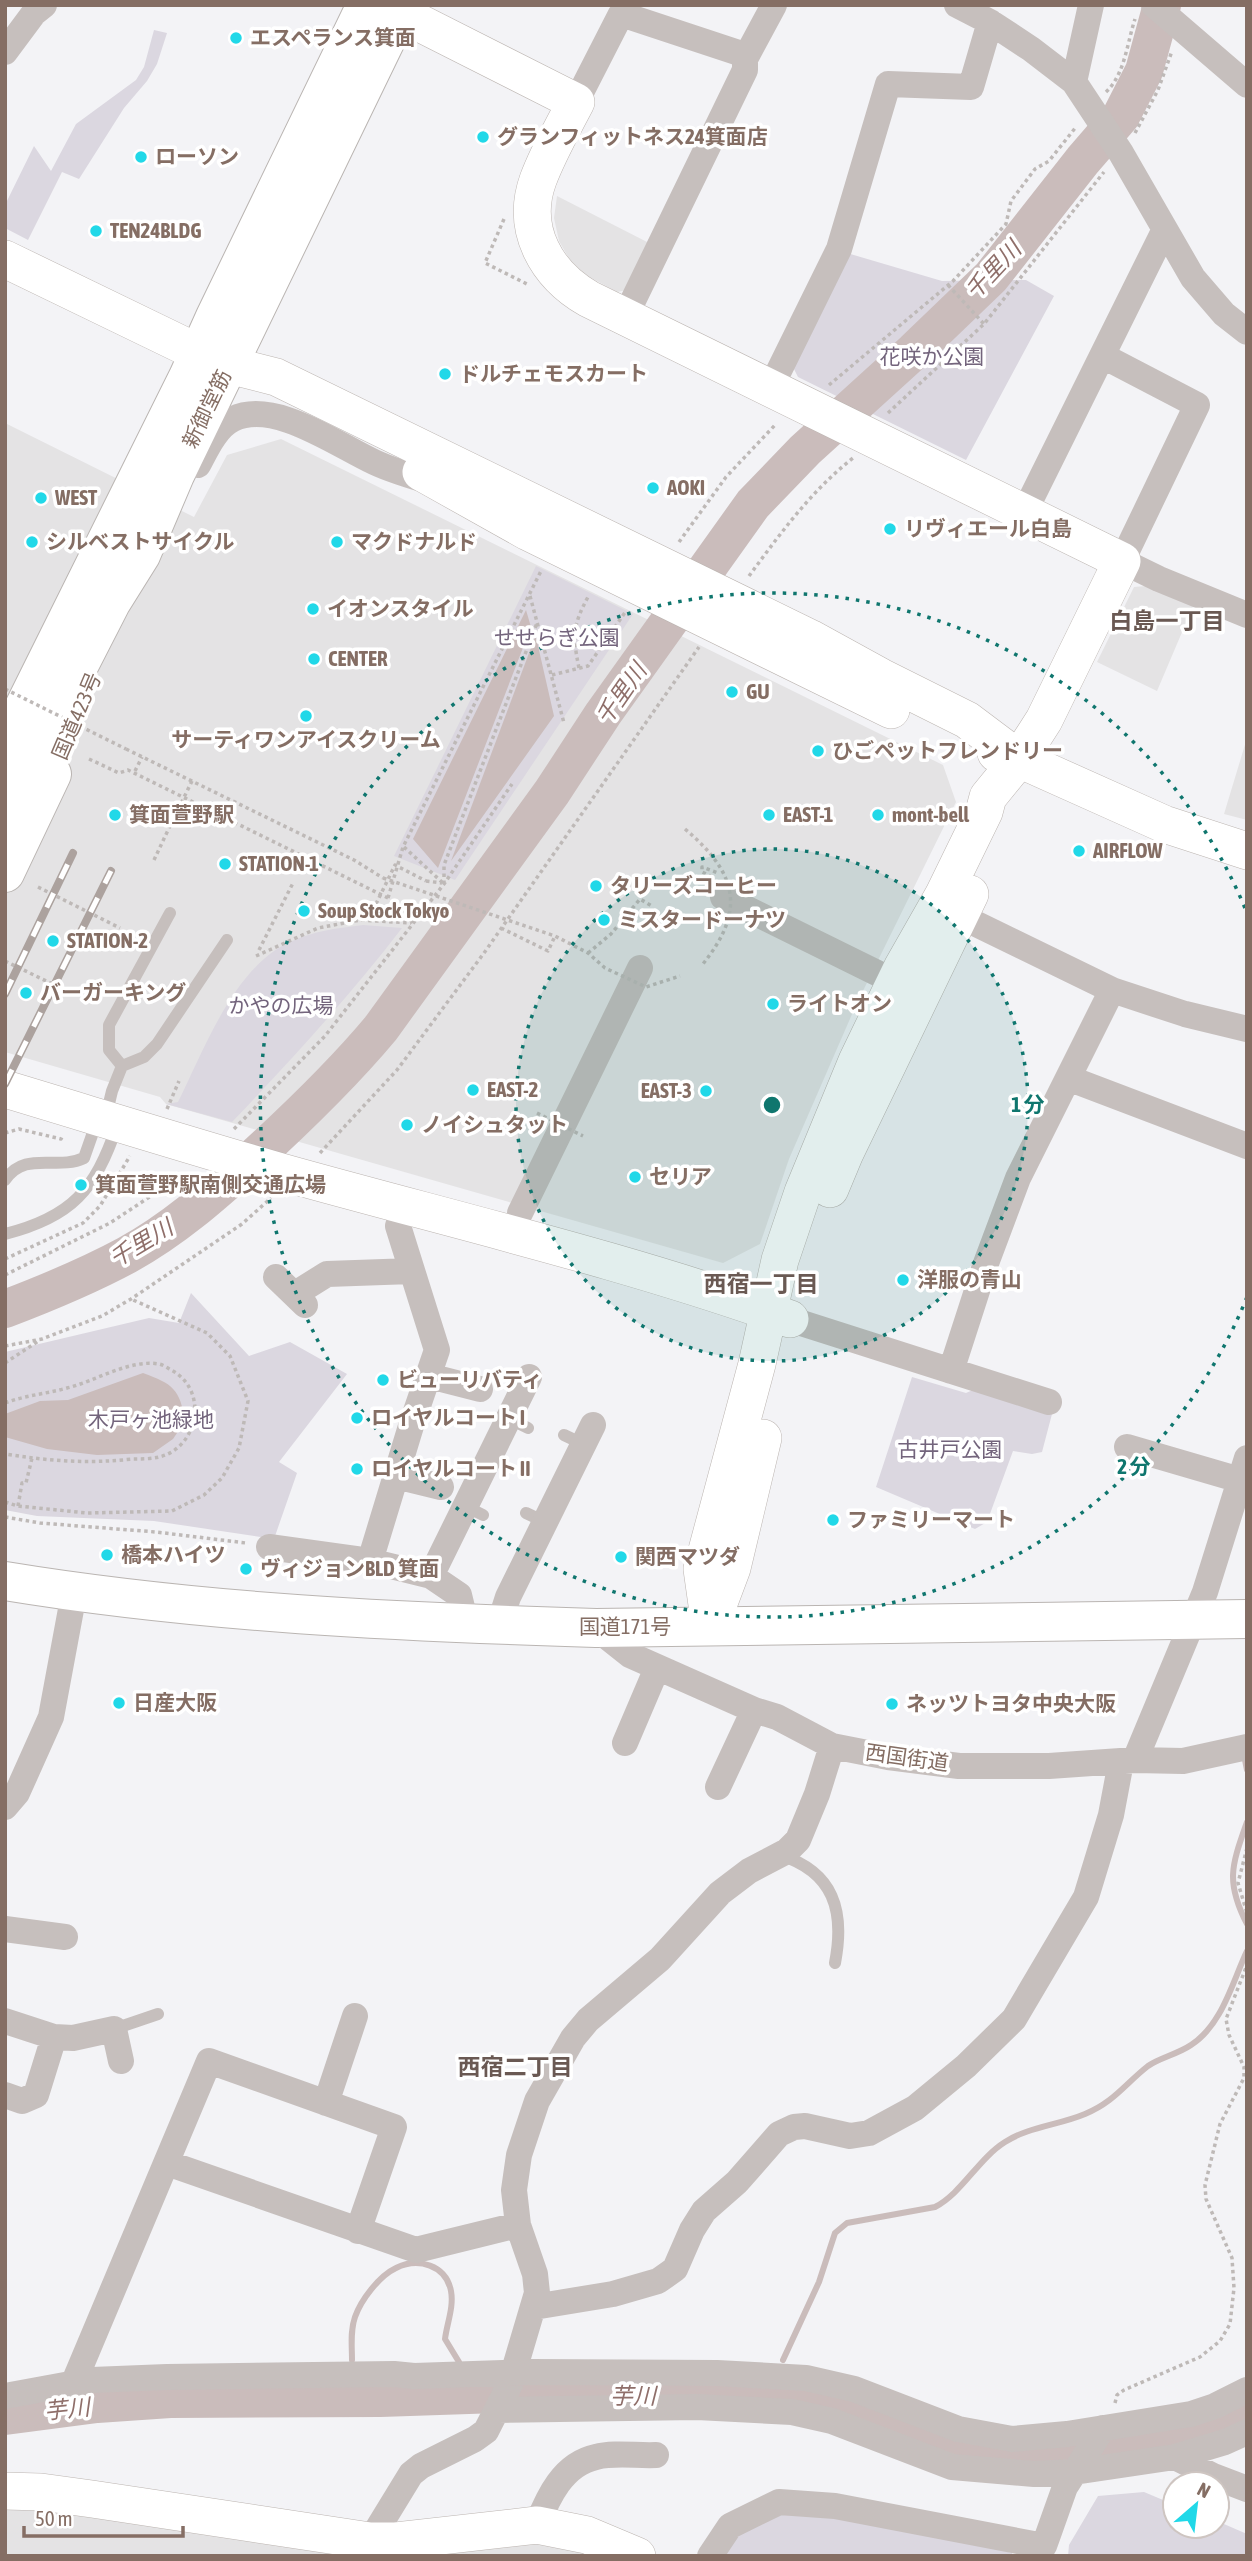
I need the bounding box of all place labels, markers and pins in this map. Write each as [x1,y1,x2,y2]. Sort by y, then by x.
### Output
place label: エスペランス箕面 [250,25,416,49]
marker: エスペランス箕面 [228,30,244,46]
place label: グランフィットネス24箕面店 [497,124,768,148]
marker: グランフィットネス24箕面店 [475,129,491,145]
place label: ローソン [155,144,239,168]
marker: ローソン [133,149,149,165]
place label: TEN24BLDG [110,218,201,242]
marker: TEN24BLDG [88,223,104,239]
place label: ドルチェモスカート [459,361,648,385]
marker: ドルチェモスカート [437,366,453,382]
place label: AOKI [666,475,705,499]
marker: AOKI [645,480,661,496]
place label: WEST [54,485,98,509]
marker: WEST [33,490,49,506]
place label: リヴィエール白島 [904,516,1072,540]
marker: リヴィエール白島 [882,521,898,537]
place label: シルベストサイクル [46,529,234,553]
place label: マクドナルド [351,529,477,553]
marker: シルベストサイクル [24,534,40,550]
marker: マクドナルド [329,534,345,550]
place label: イオンスタイル [327,596,474,620]
marker: イオンスタイル [305,601,321,617]
place label: CENTER [328,646,388,670]
marker: CENTER [306,651,322,667]
place label: GU [746,679,770,703]
marker: GU [724,684,740,700]
marker: サーティワンアイスクリーム [298,708,314,724]
place label: サーティワンアイスクリーム [171,727,441,751]
place label: ひごペットフレンドリー [832,738,1063,762]
marker: ひごペットフレンドリー [810,743,826,759]
place label: 箕面萱野駅 [129,802,234,826]
place label: EAST-1 [783,802,833,826]
place label: mont-bell [892,802,970,826]
marker: 箕面萱野駅 [107,807,123,823]
marker: EAST-1 [761,807,777,823]
marker: mont-bell [870,807,886,823]
place label: AIRFLOW [1092,838,1163,862]
marker: AIRFLOW [1071,843,1087,859]
place label: STATION-1 [239,851,319,875]
marker: STATION-1 [217,856,233,872]
place label: タリーズコーヒー [610,873,777,897]
marker: タリーズコーヒー [588,878,604,894]
place label: Soup Stock Tokyo [318,898,450,922]
marker: Soup Stock Tokyo [296,903,312,919]
place label: ミスタードーナツ [618,907,786,931]
marker: ミスタードーナツ [596,912,612,928]
place label: STATION-2 [67,928,148,952]
marker: STATION-2 [45,933,61,949]
place label: バーガーキング [40,980,186,1004]
marker: バーガーキング [18,985,34,1001]
place label: ライトオン [787,991,892,1015]
marker: ライトオン [765,996,781,1012]
place label: EAST-2 [487,1077,538,1101]
place label: EAST-3 [641,1078,692,1102]
marker: EAST-2 [465,1082,481,1098]
marker: EAST-3 [698,1083,714,1099]
centre of rings [760,1093,784,1117]
place label: ノイシュタット [421,1112,568,1136]
marker: ノイシュタット [399,1117,415,1133]
place label: セリア [649,1164,712,1188]
marker: セリア [627,1169,643,1185]
place label: 箕面萱野駅南側交通広場 [95,1172,326,1196]
marker: 箕面萱野駅南側交通広場 [73,1177,89,1193]
place label: 洋服の青山 [917,1267,1022,1291]
marker: 洋服の青山 [895,1272,911,1288]
place label: ビューリバティ [397,1367,543,1391]
marker: ビューリバティ [375,1372,391,1388]
place label: ロイヤルコート I [371,1405,525,1429]
marker: ロイヤルコート I [349,1410,365,1426]
place label: ロイヤルコート II [371,1456,531,1480]
marker: ロイヤルコート II [349,1461,365,1477]
place label: ファミリーマート [847,1507,1015,1531]
marker: ファミリーマート [825,1512,841,1528]
place label: 橋本ハイツ [121,1542,226,1566]
place label: 関西マツダ [635,1544,740,1568]
marker: 橋本ハイツ [99,1547,115,1563]
marker: 関西マツダ [613,1549,629,1565]
place label: ヴィジョンBLD 箕面 [260,1556,440,1580]
marker: ヴィジョンBLD 箕面 [238,1561,254,1577]
place label: 日産大阪 [133,1690,217,1714]
place label: ネッツトヨタ中央大阪 [906,1691,1116,1715]
marker: 日産大阪 [111,1695,127,1711]
marker: ネッツトヨタ中央大阪 [884,1696,900,1712]

